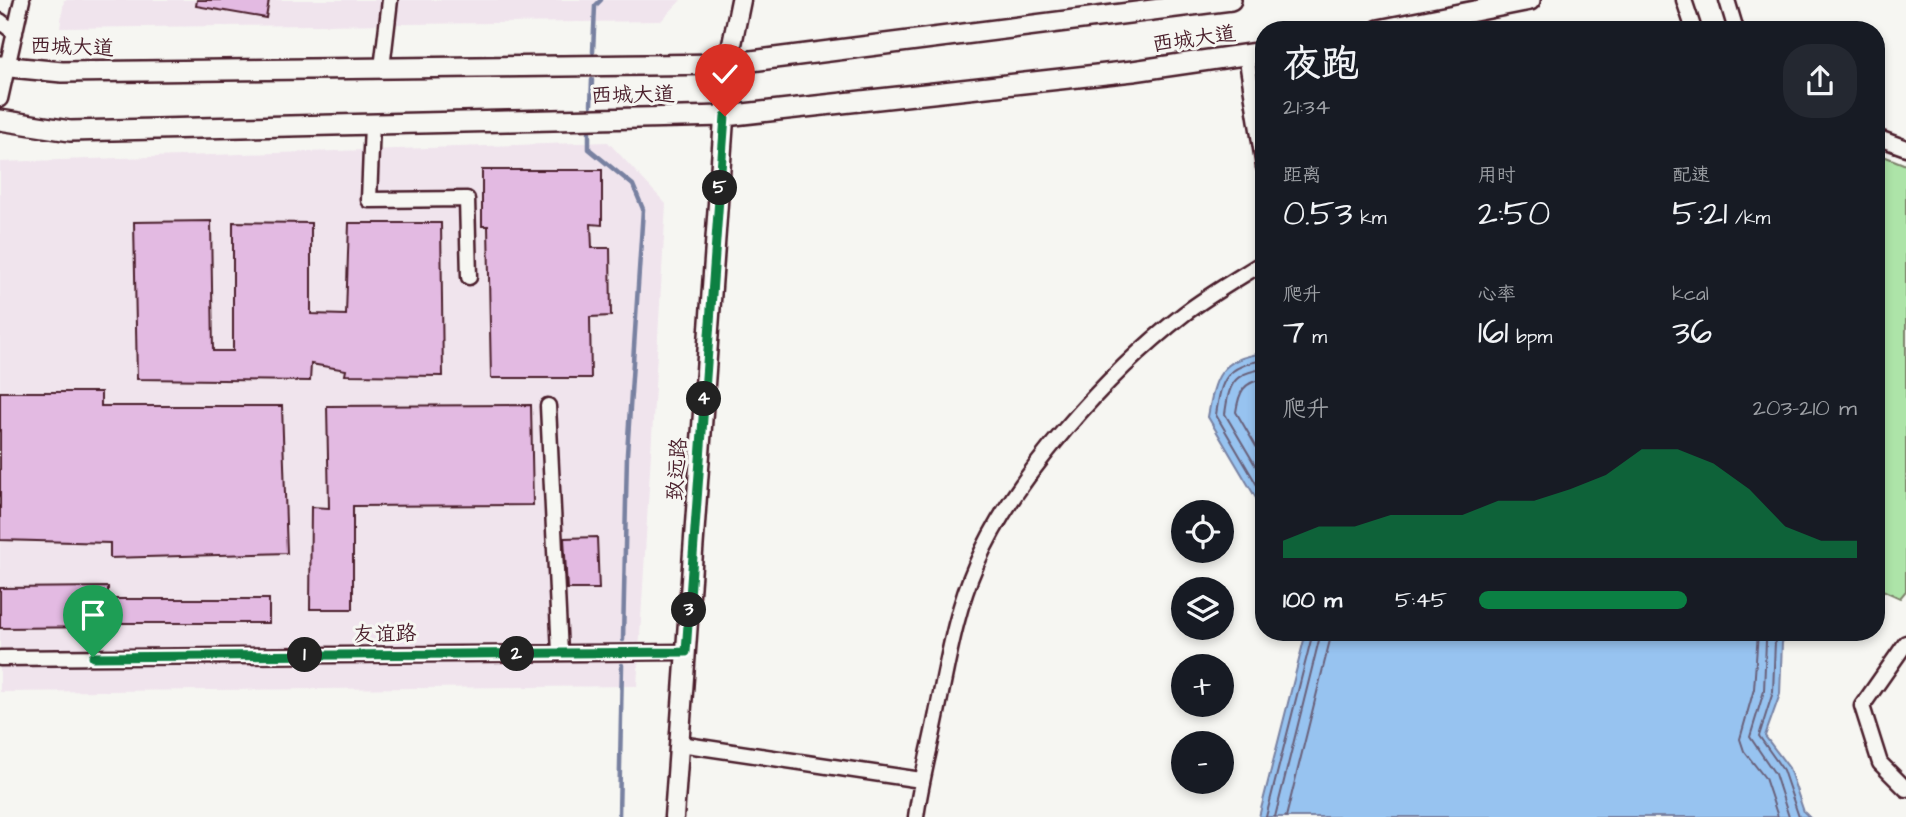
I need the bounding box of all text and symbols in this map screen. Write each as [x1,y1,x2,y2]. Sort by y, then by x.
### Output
street label: 西城大道 [1150,19,1238,59]
street label: 西城大道 [30,31,114,63]
text: 夜跑 [1283,39,1359,91]
pin [695,44,755,116]
button: share [1783,44,1857,118]
icon: check [706,55,744,93]
street label: 西城大道 [591,80,675,110]
text: 21:34 [1283,91,1330,123]
text: 距离 [1283,162,1321,189]
text: 用时 [1478,162,1516,189]
text: 配速 [1672,162,1710,189]
pin: 5 [702,170,738,206]
text: 5 [713,174,726,201]
text: 0.53 [1283,189,1353,238]
text: 2:50 [1478,189,1550,238]
text: 5:21 [1672,189,1727,238]
text: km [1353,205,1387,232]
text: /km [1727,205,1770,232]
text: 爬升 [1283,281,1321,308]
text: 心率 [1478,281,1516,308]
text: kcal [1672,281,1709,308]
text: 7 [1283,308,1305,357]
text: 161 [1478,308,1509,357]
text: 36 [1672,308,1712,357]
text: m [1305,324,1327,351]
text: bpm [1509,324,1552,351]
pin: 4 [686,382,722,416]
text: 4 [697,385,710,412]
text: 203–210 m [1753,392,1857,424]
text: 爬升 [1283,393,1329,425]
street label: 致远路 [660,437,694,501]
map controls [1171,500,1234,794]
button: locate [1171,500,1234,563]
button: layers [1171,577,1234,640]
text: 100 m [1283,584,1342,616]
text: 5:45 [1395,584,1447,616]
pin [63,585,123,657]
pin: 3 [672,592,706,628]
icon: arrive [74,596,112,634]
text: 3 [684,596,693,623]
street label: 友谊路 [353,619,417,649]
pin: 2 [500,636,534,672]
pin: 1 [288,638,322,672]
text: 2 [511,640,522,667]
text: 1 [303,641,306,668]
button: + [1171,654,1234,717]
button: − [1171,731,1234,794]

